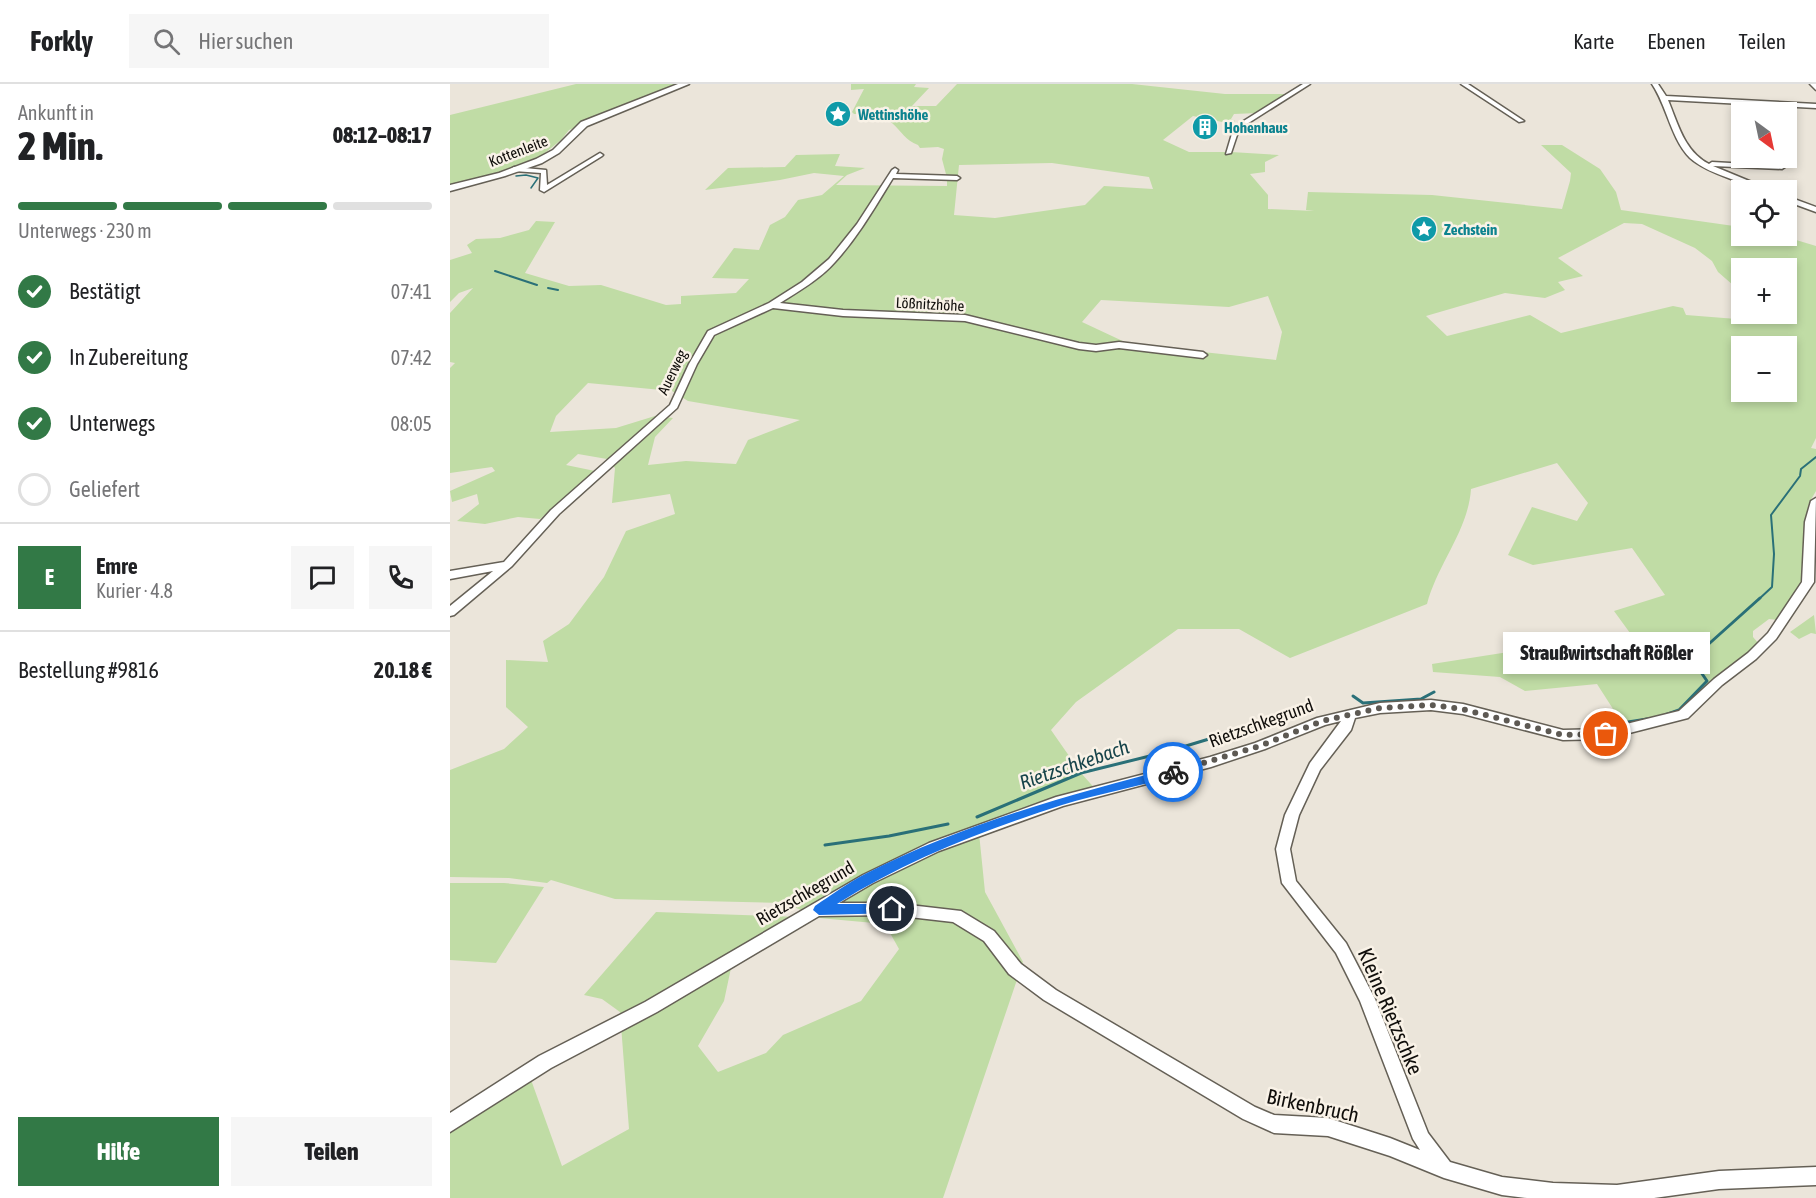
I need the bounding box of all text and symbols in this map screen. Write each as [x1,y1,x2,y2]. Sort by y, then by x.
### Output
search box [129,14,549,68]
text: Forkly [30,25,93,57]
icon: search [150,25,183,58]
text: Hier suchen [198,28,293,54]
text: Karte [1573,29,1614,53]
text: Ebenen [1647,29,1706,53]
text: Teilen [1739,29,1786,53]
place icon: Wettinshöhe [823,99,853,129]
text: Ankunft in [18,101,94,124]
north arrow [1731,102,1797,168]
map controls [1731,102,1797,402]
place label: Wettinshöhe [857,106,928,123]
building icon: Hohenhaus [1190,112,1220,142]
place label: Hohenhaus [1224,119,1289,136]
text: 08:12–08:17 [333,122,432,148]
text: 2 Min. [18,124,103,168]
street label: Kottenleite [486,132,550,170]
button: locate [1731,180,1797,246]
place icon: Zechstein [1409,214,1439,244]
text: Unterwegs · 230 m [18,219,152,242]
place label: Zechstein [1444,221,1497,238]
button: + [1731,258,1797,324]
icon: check [18,275,51,308]
text: Bestätigt [69,278,141,304]
text: 07:41 [391,280,432,303]
street label: Lößnitzhöhe [895,294,965,314]
button: − [1731,336,1797,402]
icon: check [18,341,51,374]
text: In Zubereitung [69,344,188,370]
text: 07:42 [391,346,432,369]
street label: Auerweg [654,346,690,397]
icon: check [18,407,51,440]
text: Unterwegs [69,410,155,436]
text: 08:05 [390,412,432,435]
text: Geliefert [69,476,140,502]
button: chat [291,546,354,609]
button: phone [369,546,432,609]
text: Emre [96,553,138,579]
text: E [45,564,54,590]
text: Kurier · 4.8 [96,579,173,602]
callout: Straußwirtschaft Rößler [1502,632,1710,674]
text: Straußwirtschaft Rößler [1520,641,1693,664]
text: Bestellung #9816 [18,657,159,683]
text: 20.18 € [374,657,432,683]
street label: Rietzschkegrund [1206,694,1316,752]
pin [1580,708,1631,759]
icon: bag [1589,717,1622,750]
water label: Rietzschkebach [1016,734,1132,793]
courier [1143,742,1203,802]
icon: bike [1157,756,1190,789]
street label: Rietzschkegrund [752,857,858,929]
pin [866,883,917,934]
icon: home [875,892,908,925]
street label: Kleine Rietzschke [1354,944,1428,1078]
street label: Birkenbruch [1265,1084,1361,1126]
button: Hilfe [18,1117,219,1186]
button: Teilen [231,1117,432,1186]

